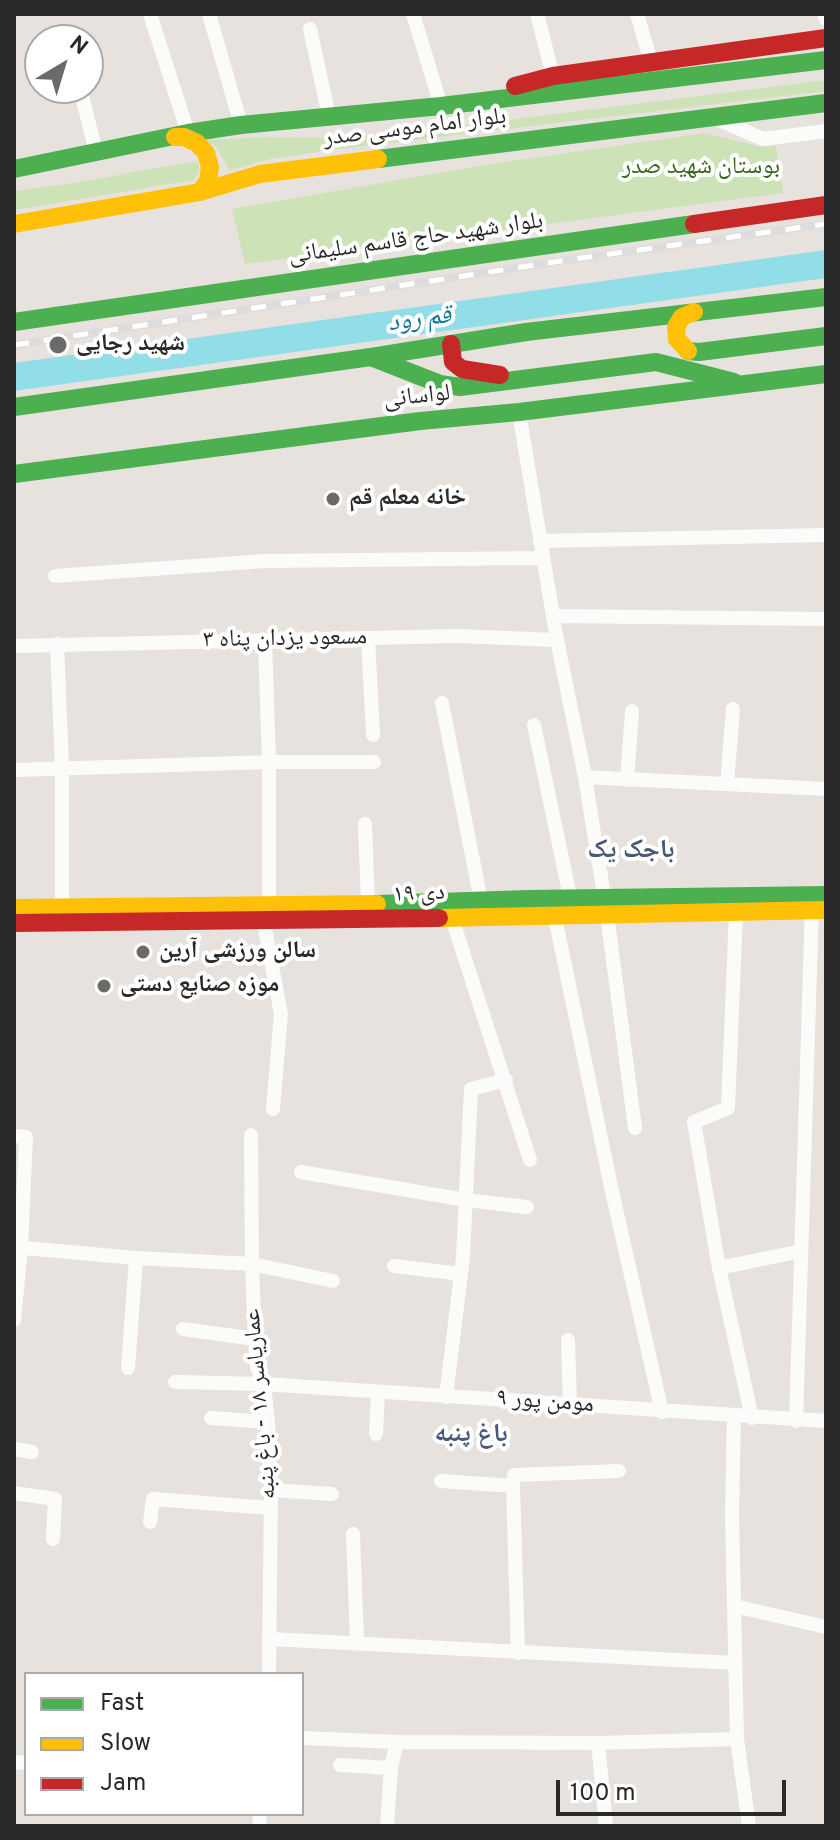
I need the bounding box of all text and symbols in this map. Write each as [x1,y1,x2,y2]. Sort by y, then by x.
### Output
north arrow [24,24,104,104]
text: N [63,31,92,62]
street label: بلوار امام موسی صدر [322,103,508,155]
park label: بوستان شهید صدر [622,154,780,182]
street label: بلوار شهید حاج قاسم سلیمانی [287,208,545,272]
water label: قم رود [386,301,454,341]
place label: شهید رجایی [76,331,185,359]
marker: شهید رجایی [47,334,69,356]
street label: لواسانی [382,380,452,416]
place label: خانه معلم قم [349,485,466,513]
marker: خانه معلم قم [324,490,342,508]
street label: ۳ مسعود یزدان پناه [203,624,367,656]
district label: باجک یک [588,836,674,868]
street label: ۱۹ دی [392,879,446,911]
place label: سالن ورزشی آرین [159,938,316,966]
marker: سالن ورزشی آرین [134,943,152,961]
place label: موزه صنایع دستی [120,972,279,1000]
marker: موزه صنایع دستی [95,977,113,995]
street label: عماریاسر ۱۸ - باغ پنبه [239,1308,285,1500]
street label: مومن پور ۹ [495,1385,595,1421]
district label: باغ پنبه [434,1420,508,1452]
legend [24,1672,304,1816]
text: Fast [100,1689,144,1719]
text: Slow [100,1729,151,1759]
scale bar [560,1764,790,1814]
text: Jam [100,1769,146,1799]
text: 100 m [570,1779,636,1809]

